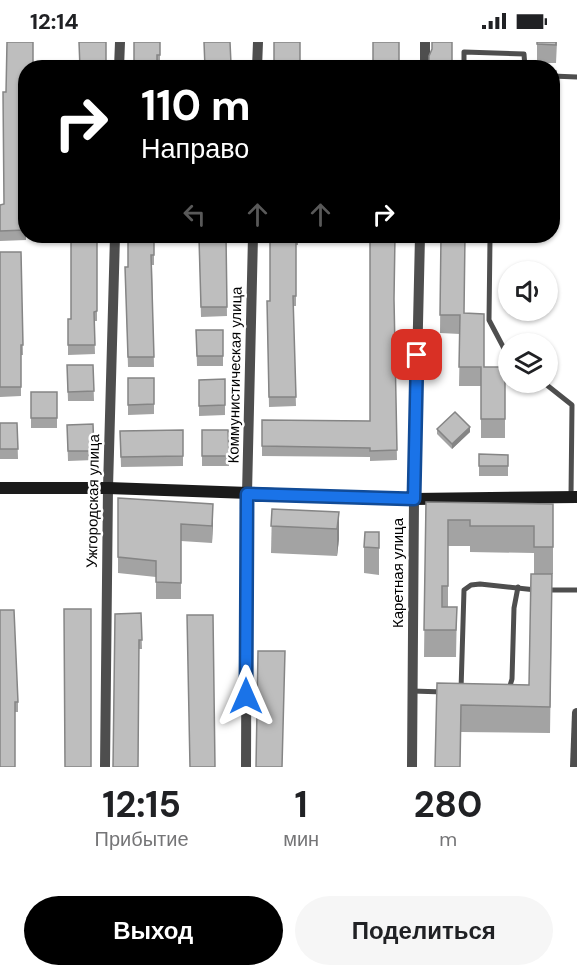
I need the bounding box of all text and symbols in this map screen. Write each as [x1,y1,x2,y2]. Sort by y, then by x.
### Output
text: 12:14 [30,7,79,36]
text: 110 m [141,78,251,133]
icon: right [42,84,120,162]
text: Направо [141,131,249,166]
icon: left [178,198,211,231]
icon: ahead [241,198,274,231]
icon: ahead [304,198,337,231]
icon: right [367,198,400,231]
map controls [498,261,558,393]
button: sound [498,261,558,321]
street label: Коммунистическая улица [223,286,247,464]
pin [391,329,442,380]
button: layers [498,333,558,393]
icon: arrive [400,338,433,371]
street label: Ужгородская улица [82,433,104,568]
street label: Каретная улица [388,517,408,628]
position arrow [214,664,278,728]
text: 12:15 [102,781,181,828]
text: 1 [295,781,308,828]
text: 280 [414,781,482,828]
text: Прибытие [95,826,189,852]
text: мин [283,826,319,852]
text: m [439,826,457,852]
button: Выход [24,896,283,965]
button: Поделиться [295,896,553,965]

